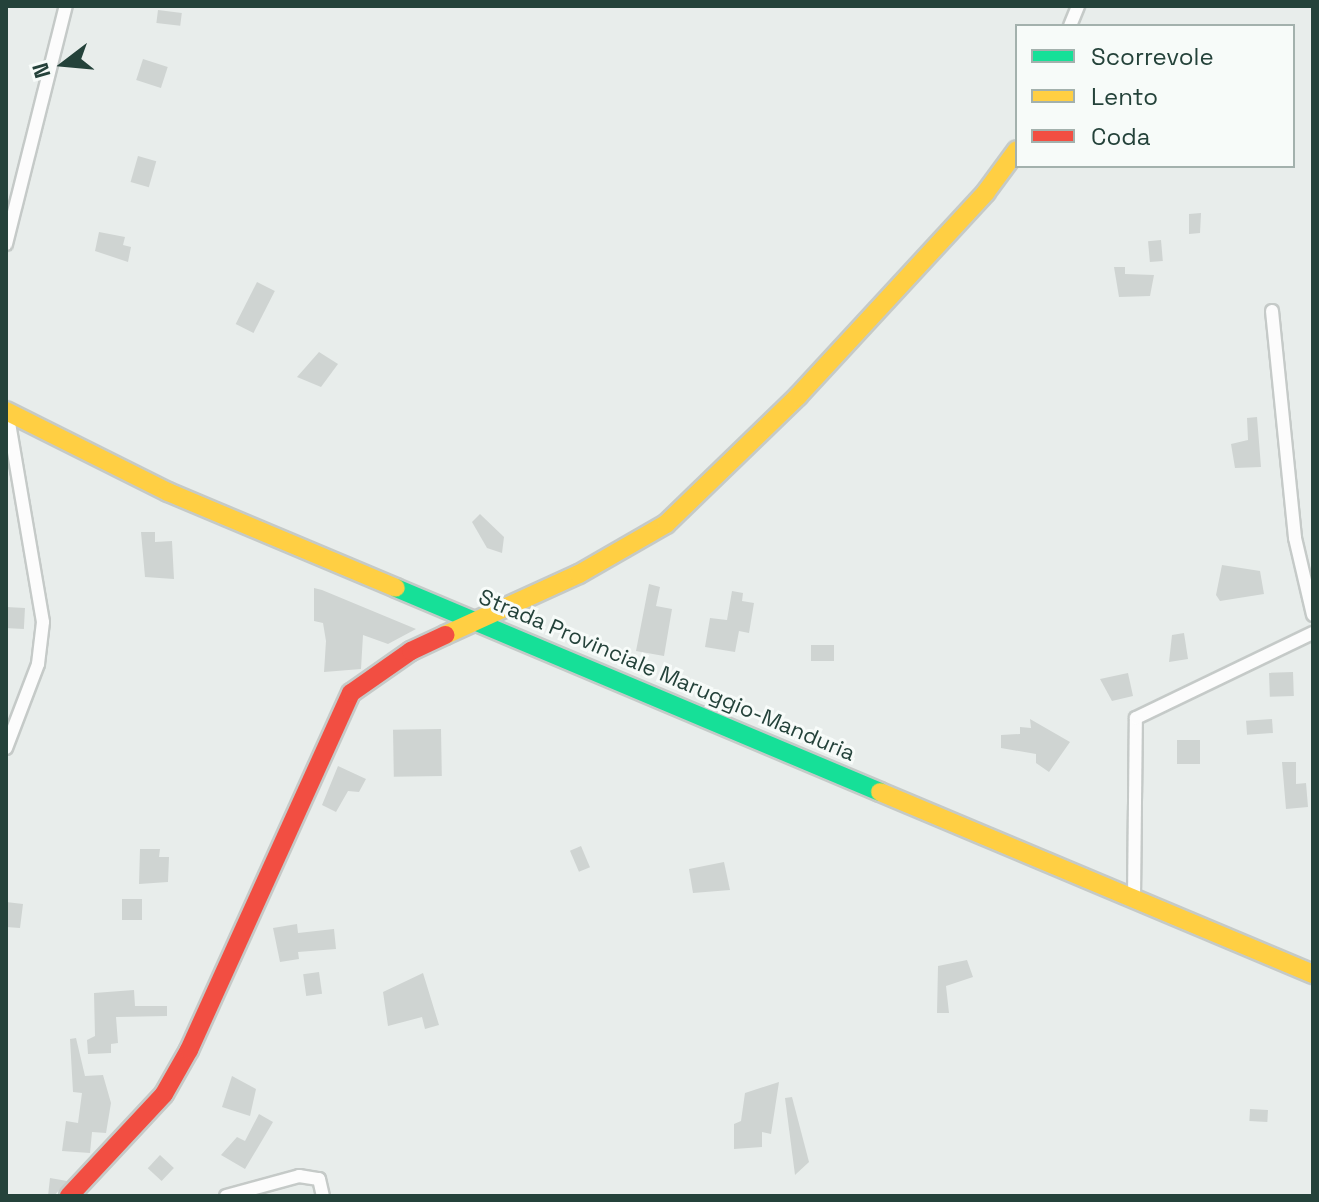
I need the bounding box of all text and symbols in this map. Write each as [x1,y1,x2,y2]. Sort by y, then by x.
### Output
north arrow [24,24,104,104]
legend [1015,24,1295,168]
text: Scorrevole [1091,41,1214,72]
text: N [25,60,56,82]
text: Lento [1091,81,1158,112]
text: Coda [1091,121,1151,152]
street label: Strada Provinciale Maruggio-Manduria [475,583,859,767]

